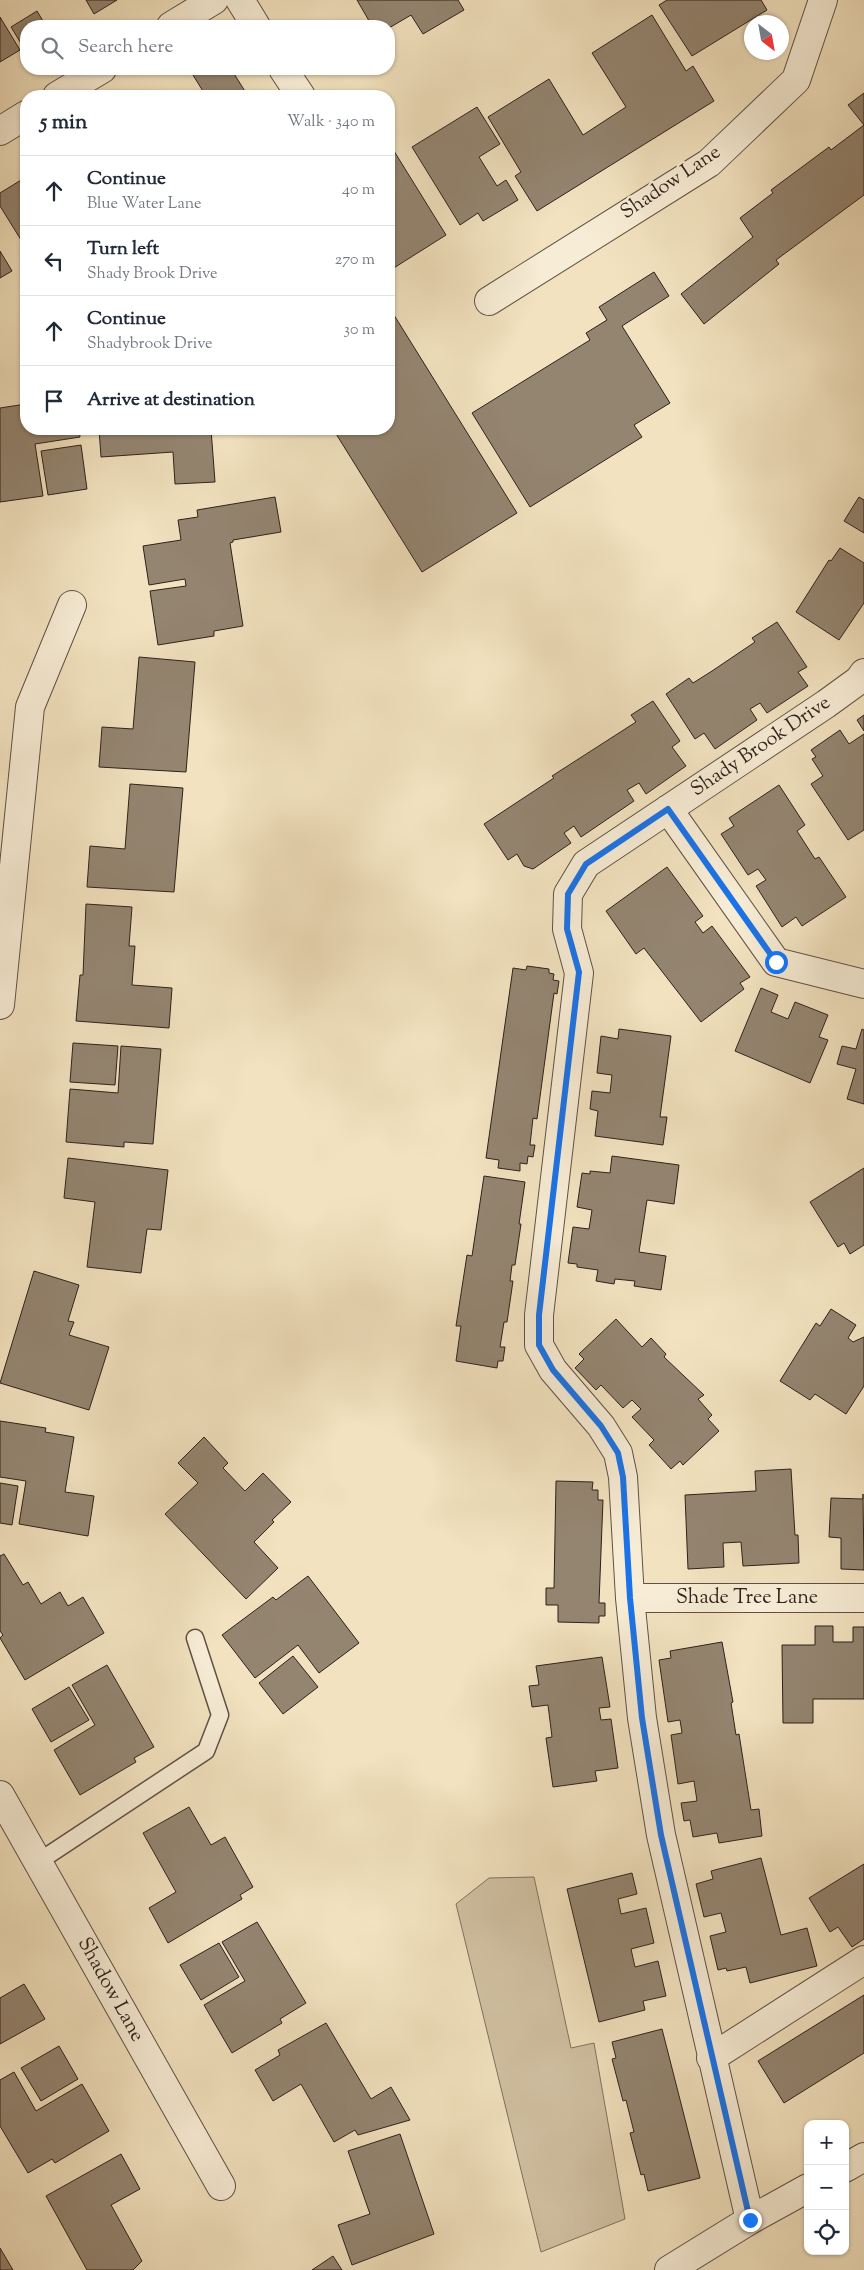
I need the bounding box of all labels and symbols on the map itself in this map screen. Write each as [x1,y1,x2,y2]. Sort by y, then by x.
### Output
north arrow [744,15,789,60]
street label: Shadow Lane [615,139,727,227]
street label: Shady Brook Drive [685,689,837,805]
route start [765,951,788,974]
street label: Shade Tree Lane [676,1584,818,1613]
street label: Shadow Lane [69,1932,151,2048]
route end [739,2209,762,2232]

